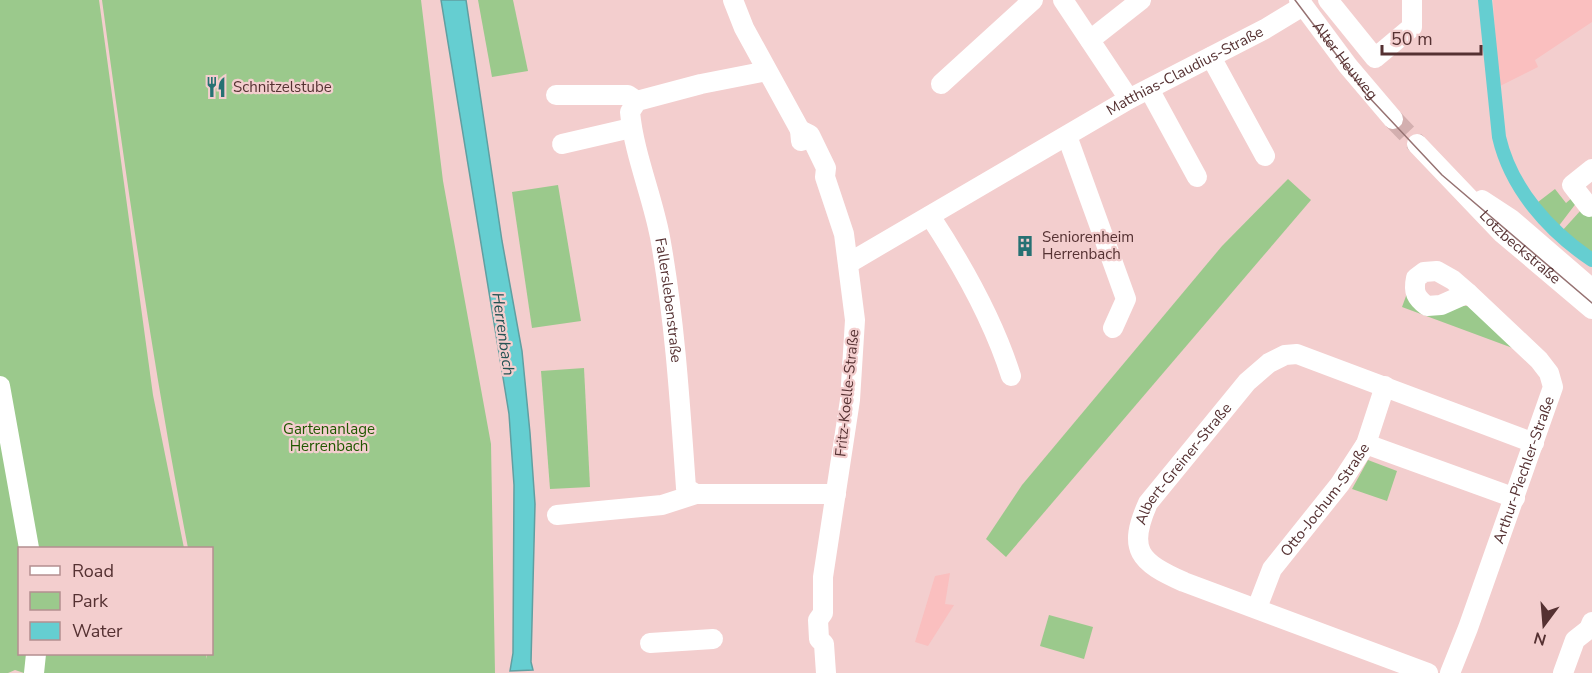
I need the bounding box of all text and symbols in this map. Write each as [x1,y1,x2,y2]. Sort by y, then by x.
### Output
street label: Alter Heuweg [1308,17,1382,104]
scale bar [1382,18,1481,56]
street label: Matthias-Claudius-Straße [1103,22,1267,120]
text: 50 m [1391,27,1433,51]
restaurant icon: Schnitzelstube [204,75,228,99]
place label: Schnitzelstube [233,77,332,97]
street label: Lotzbeckstraße [1475,206,1565,289]
place label: Seniorenheim Herrenbach [1042,227,1134,264]
building icon: Seniorenheim Herrenbach [1013,234,1037,258]
street label: Fallerslebenstraße [650,236,686,364]
water label: Herrenbach [486,291,520,377]
street label: Fritz-Koelle-Straße [830,328,864,458]
street label: Arthur-Piechler-Straße [1488,393,1559,547]
street label: Albert-Greiner-Straße [1130,398,1236,527]
park label: Gartenanlage Herrenbach [283,419,375,456]
street label: Otto-Jochum-Straße [1276,439,1374,561]
legend [18,547,213,655]
text: Road [72,559,114,583]
text: Park [72,589,109,613]
north arrow [1514,595,1574,655]
text: Water [72,619,123,643]
text: N [1531,626,1549,651]

